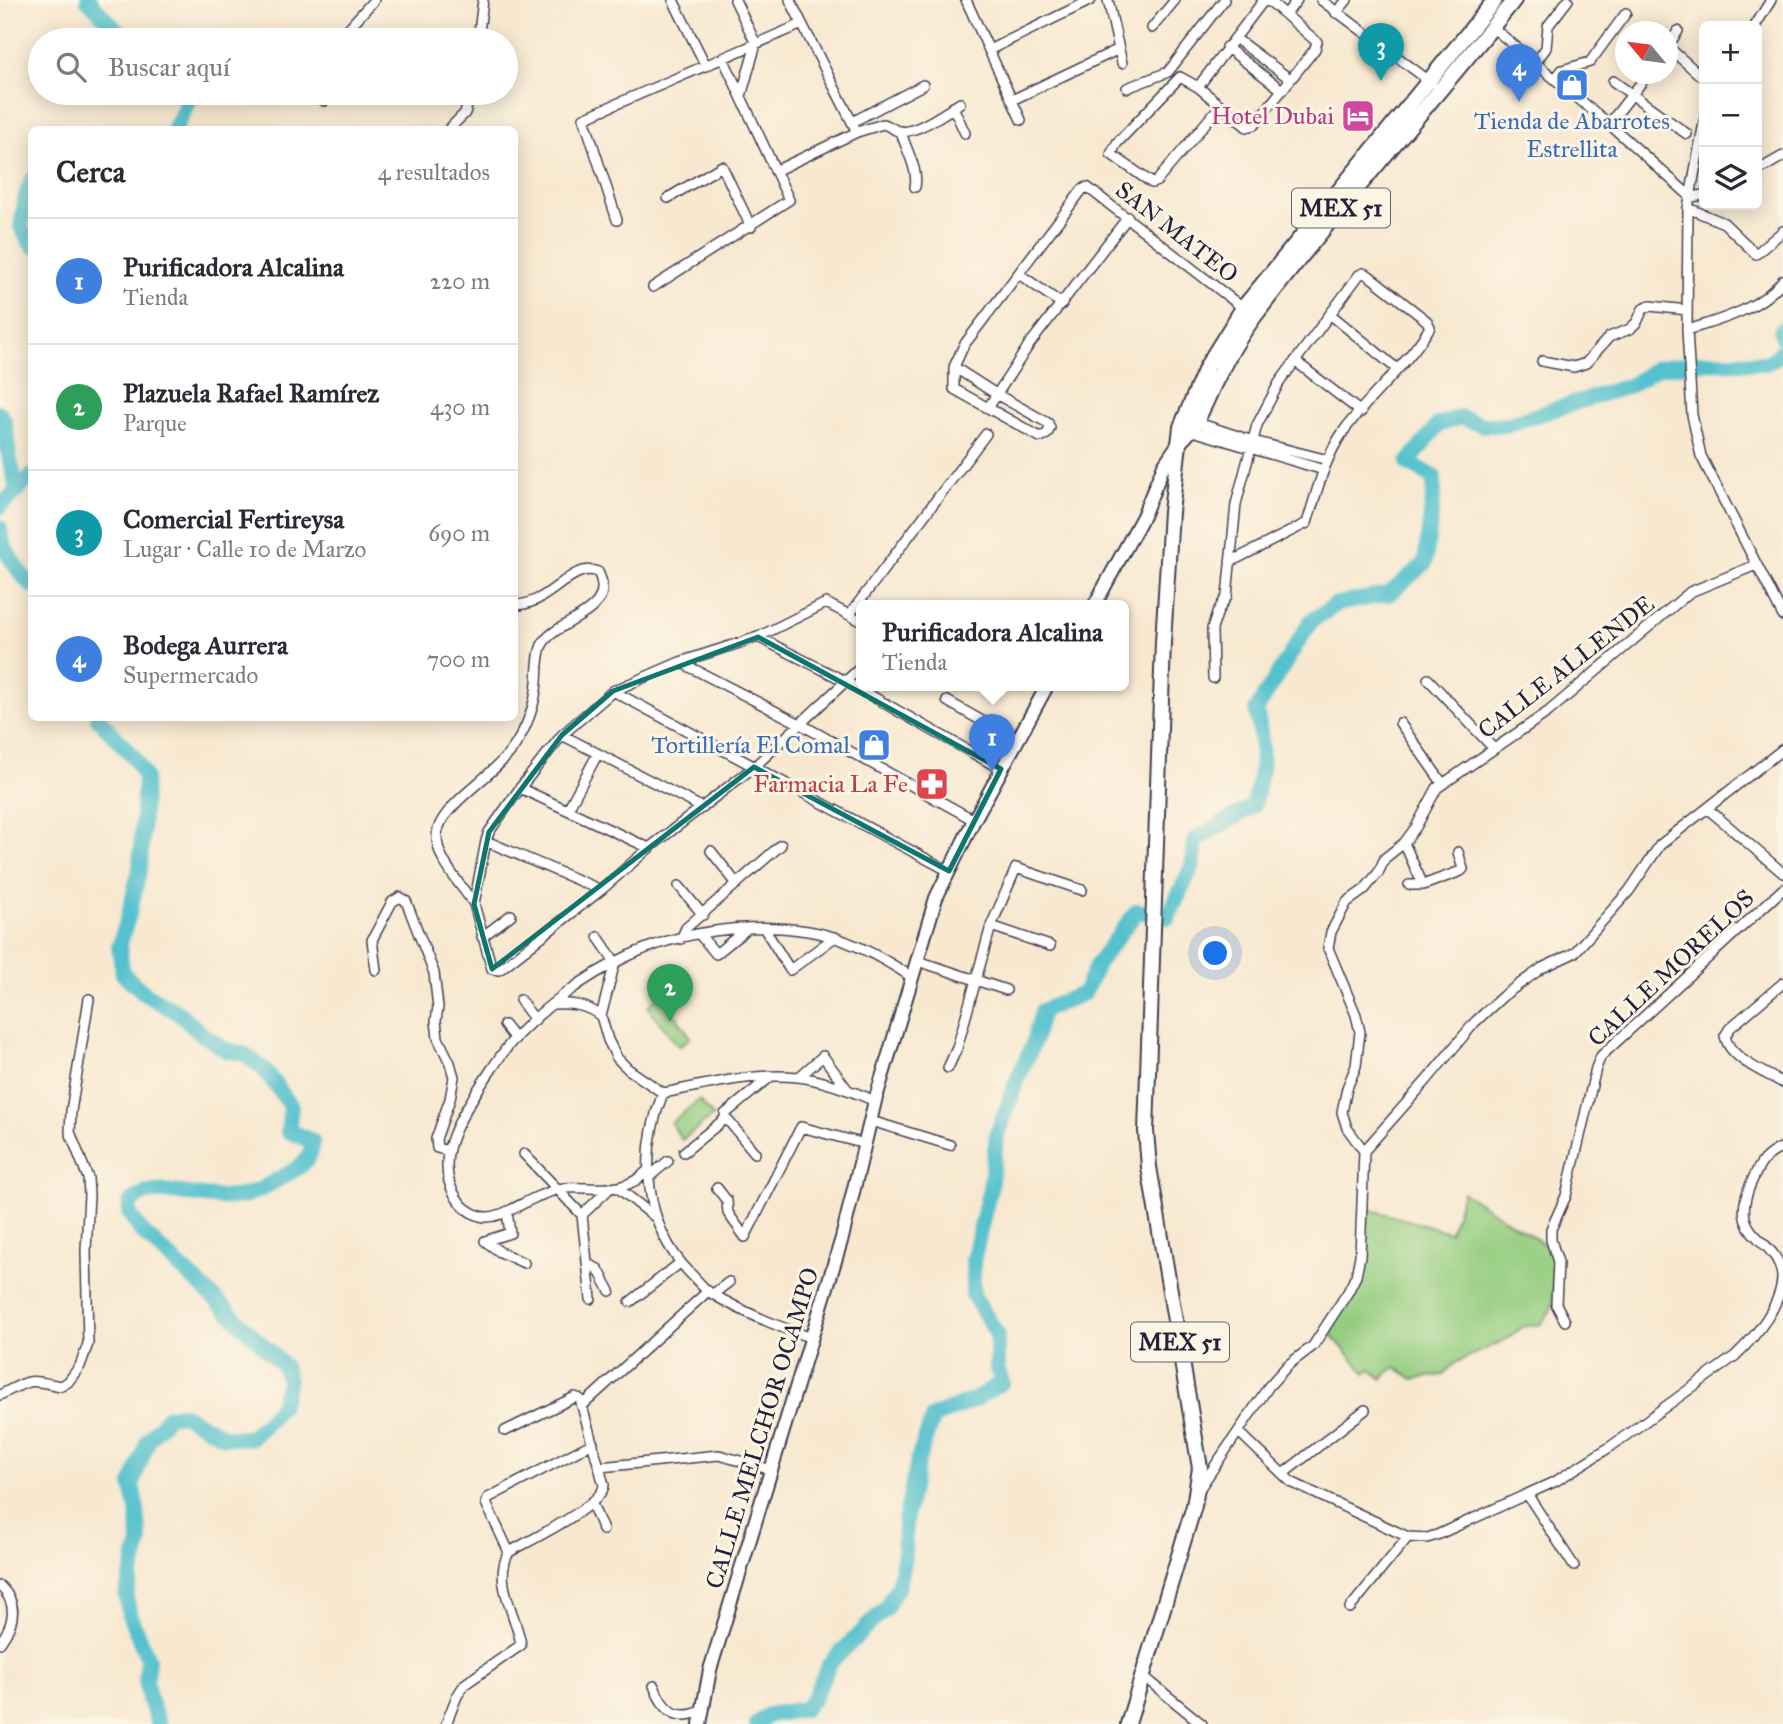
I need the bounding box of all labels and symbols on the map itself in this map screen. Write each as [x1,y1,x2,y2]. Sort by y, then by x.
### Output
north arrow [1615,21,1678,84]
pin: 3 [1358,23,1404,81]
pin: 4 [1496,44,1542,102]
shop icon: Tienda de Abarrotes Estrellita [1553,66,1591,104]
hotel icon: Hotel Dubai [1339,97,1377,135]
place label: Hotel Dubai [1211,101,1334,131]
place label: Tienda de Abarrotes Estrellita [1474,106,1670,164]
street label: SAN MATEO [1110,175,1244,289]
road number: MEX 51 [1292,188,1390,228]
street label: CALLE ALLENDE [1472,589,1660,745]
pin: 1 [969,714,1015,772]
shop icon: Tortillería El Comal [855,726,893,764]
place label: Tortillería El Comal [651,730,850,760]
pharmacy icon: Farmacia La Fe [913,765,951,803]
place label: Farmacia La Fe [753,769,908,799]
street label: CALLE MORELOS [1582,883,1760,1053]
your location [1198,936,1232,970]
pin: 2 [647,964,693,1022]
street label: CALLE MELCHOR OCAMPO [699,1264,825,1592]
road number: MEX 51 [1131,1322,1229,1362]

